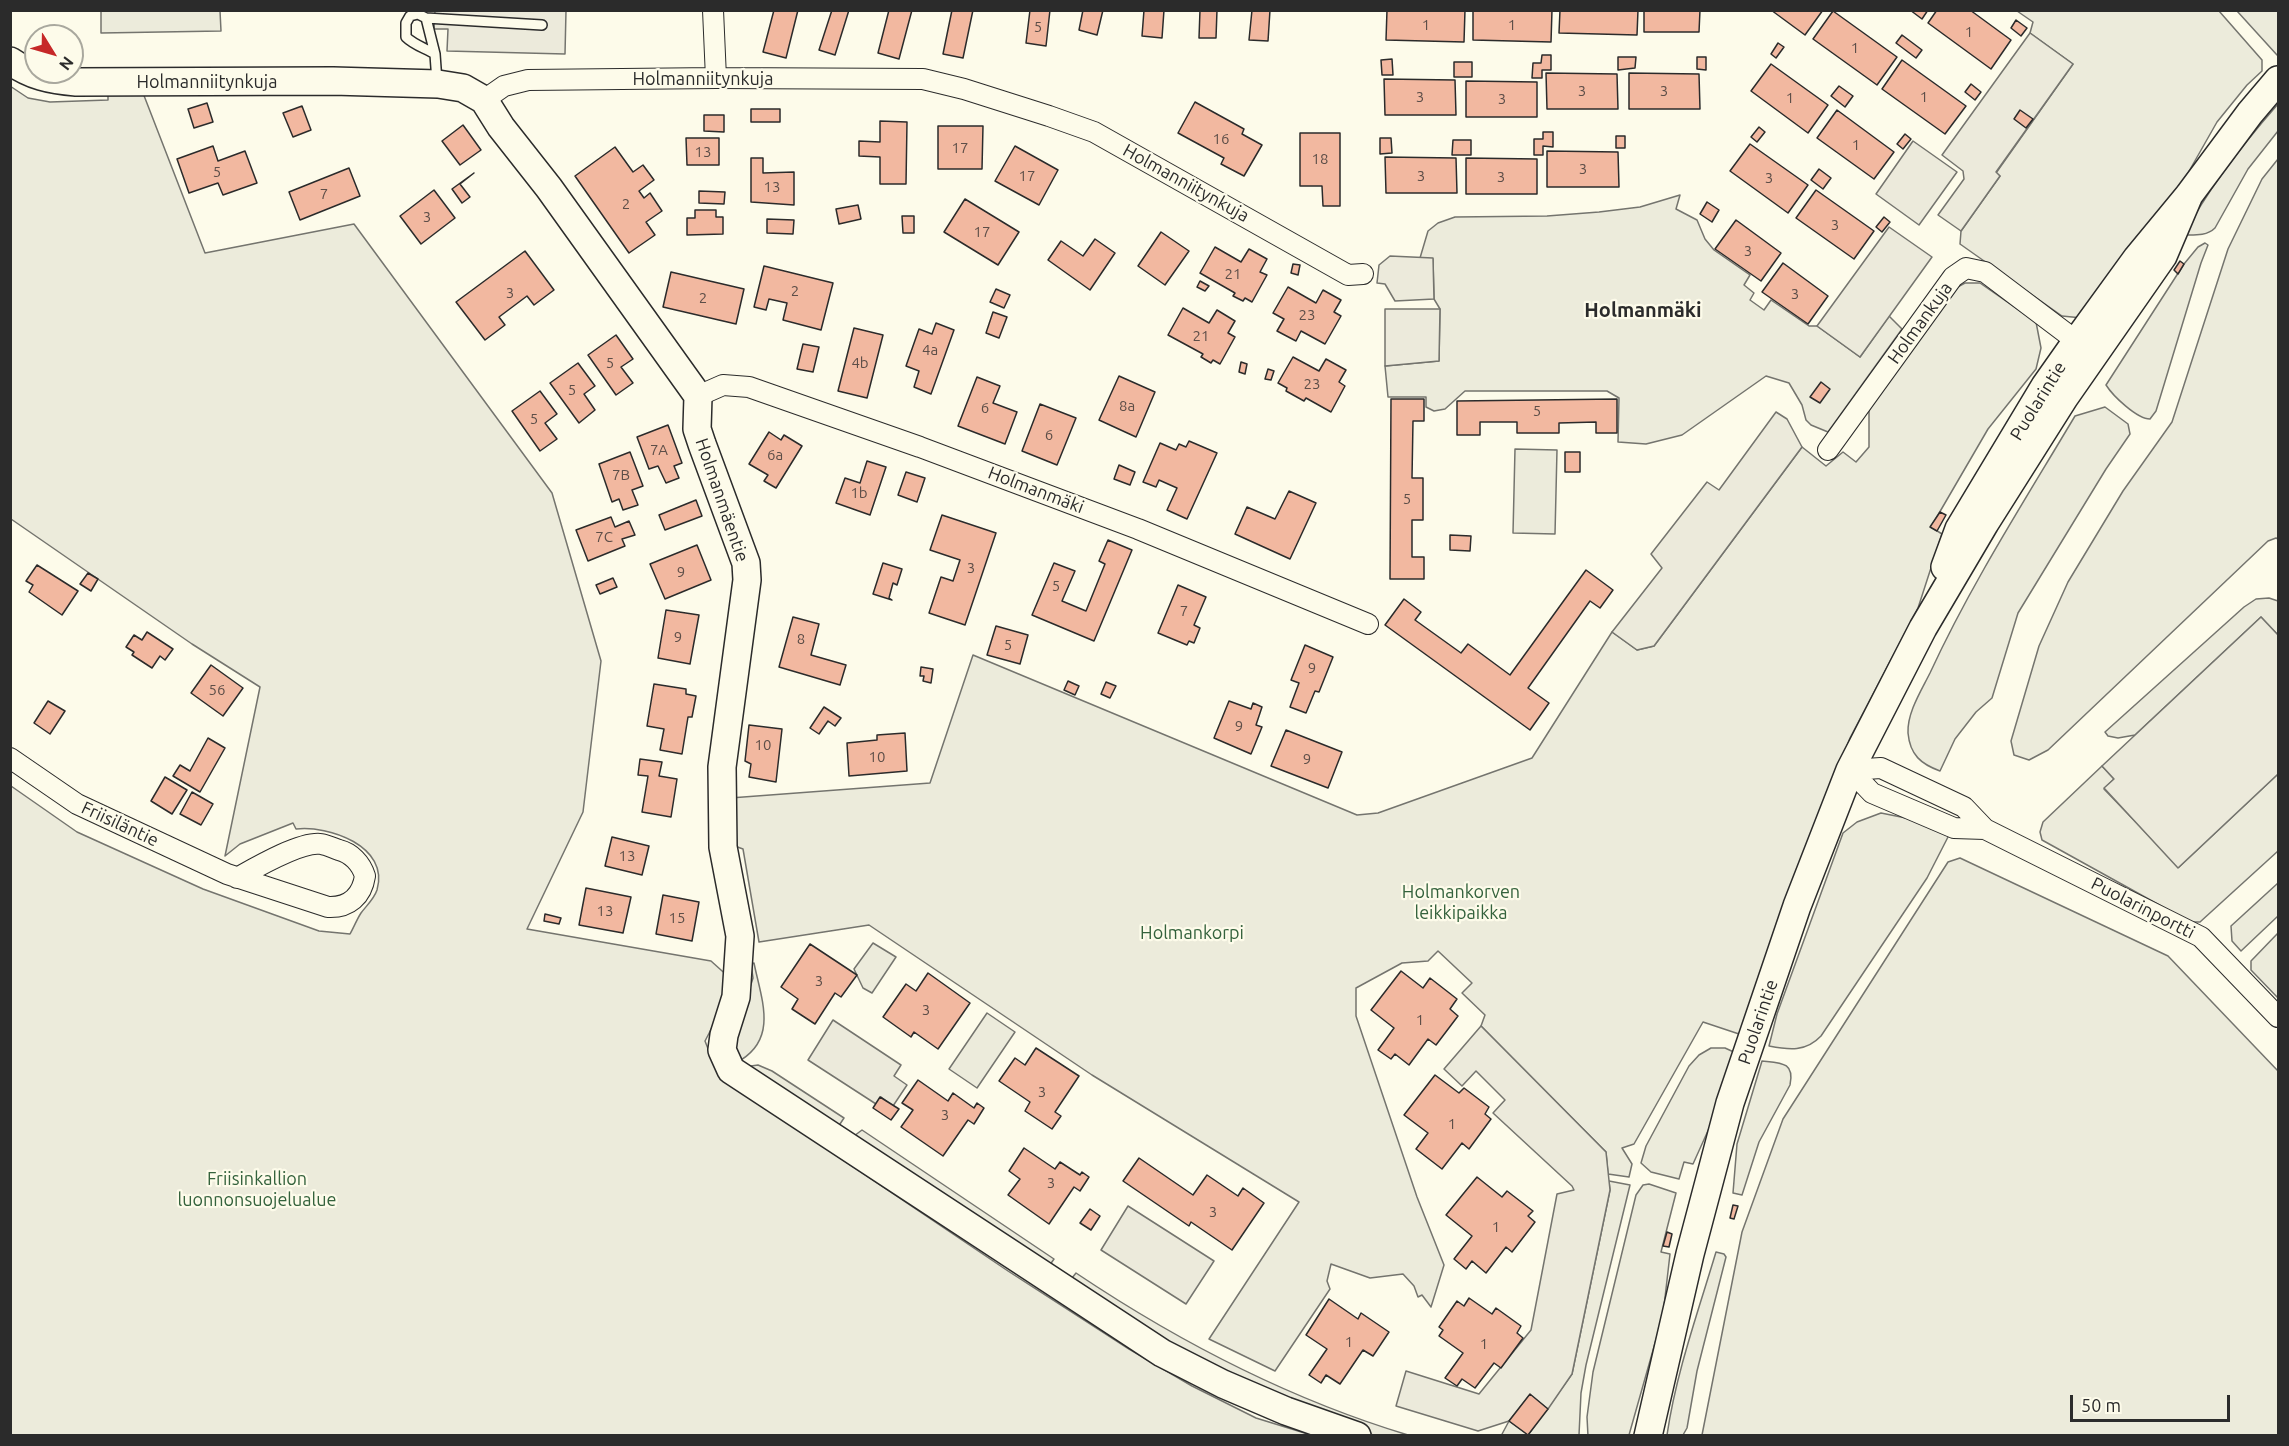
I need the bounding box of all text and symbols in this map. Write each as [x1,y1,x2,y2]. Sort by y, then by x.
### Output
house number: 1 [1422,16,1430,34]
house number: 1 [1508,16,1516,34]
house number: 5 [1034,18,1042,36]
house number: 1 [1965,23,1973,41]
north arrow [24,24,84,84]
house number: 1 [1851,39,1859,57]
text: N [56,53,78,74]
street label: Holmanniitynkuja [633,68,773,90]
street label: Holmanniitynkuja [137,71,277,93]
house number: 3 [1578,82,1586,100]
house number: 3 [1660,82,1668,100]
house number: 3 [1416,88,1424,106]
house number: 1 [1920,88,1928,106]
house number: 1 [1786,89,1794,107]
house number: 3 [1498,90,1506,108]
house number: 16 [1213,130,1229,148]
house number: 1 [1852,136,1860,154]
house number: 17 [952,139,968,157]
street label: Holmanniitynkuja [1119,139,1253,227]
house number: 13 [695,143,711,161]
house number: 18 [1312,150,1328,168]
house number: 3 [1579,160,1587,178]
house number: 5 [213,163,221,181]
house number: 17 [1019,167,1035,185]
house number: 3 [1417,167,1425,185]
house number: 3 [1497,168,1505,186]
house number: 3 [1765,169,1773,187]
house number: 13 [764,178,780,196]
house number: 7 [320,185,328,203]
house number: 2 [622,195,630,213]
house number: 3 [423,208,431,226]
house number: 3 [1831,216,1839,234]
house number: 17 [974,223,990,241]
house number: 3 [1744,242,1752,260]
house number: 21 [1225,265,1241,283]
street label: Holmankuja [1883,278,1957,368]
house number: 2 [791,282,799,300]
house number: 3 [506,284,514,302]
house number: 3 [1791,285,1799,303]
house number: 2 [699,289,707,307]
district label: Holmanmäki [1584,298,1702,322]
house number: 23 [1299,306,1315,324]
house number: 21 [1193,327,1209,345]
house number: 4a [922,341,938,359]
house number: 5 [606,354,614,372]
house number: 4b [851,354,869,372]
street label: Puolarintie [2005,358,2071,444]
house number: 23 [1304,375,1320,393]
house number: 5 [568,381,576,399]
house number: 8a [1119,397,1135,415]
house number: 6 [981,399,989,417]
house number: 5 [1533,402,1541,420]
house number: 5 [530,410,538,428]
house number: 6 [1045,426,1053,444]
street label: Holmanmäentie [691,435,753,565]
house number: 7A [650,441,668,459]
house number: 6a [767,446,783,464]
street label: Holmanmäki [985,462,1087,518]
house number: 7B [612,466,630,484]
house number: 1b [850,484,868,502]
house number: 5 [1403,490,1411,508]
house number: 7C [595,528,613,546]
house number: 3 [967,559,975,577]
house number: 9 [677,563,685,581]
house number: 5 [1052,577,1060,595]
house number: 7 [1180,602,1188,620]
house number: 9 [674,628,682,646]
house number: 8 [797,630,805,648]
house number: 5 [1004,636,1012,654]
house number: 9 [1308,659,1316,677]
house number: 56 [209,681,225,699]
house number: 9 [1235,717,1243,735]
house number: 10 [755,736,771,754]
house number: 10 [869,748,885,766]
house number: 9 [1303,750,1311,768]
street label: Friisiläntie [78,797,162,851]
house number: 13 [619,847,635,865]
street label: Puolarinportti [2088,873,2198,943]
park label: Holmankorven leikkipaikka [1402,881,1520,924]
house number: 13 [597,902,613,920]
house number: 15 [669,909,685,927]
park label: Holmankorpi [1140,922,1244,944]
house number: 3 [815,972,823,990]
street label: Puolarintie [1733,977,1783,1067]
house number: 3 [922,1001,930,1019]
house number: 1 [1416,1011,1424,1029]
house number: 3 [1038,1083,1046,1101]
house number: 3 [941,1106,949,1124]
house number: 1 [1448,1115,1456,1133]
park label: Friisinkallion luonnonsuojelualue [178,1168,336,1210]
house number: 3 [1047,1174,1055,1192]
house number: 3 [1209,1203,1217,1221]
house number: 1 [1492,1218,1500,1236]
house number: 1 [1345,1333,1353,1351]
house number: 1 [1480,1335,1488,1353]
scale bar [2073,1383,2234,1421]
text: 50 m [2081,1395,2121,1415]

